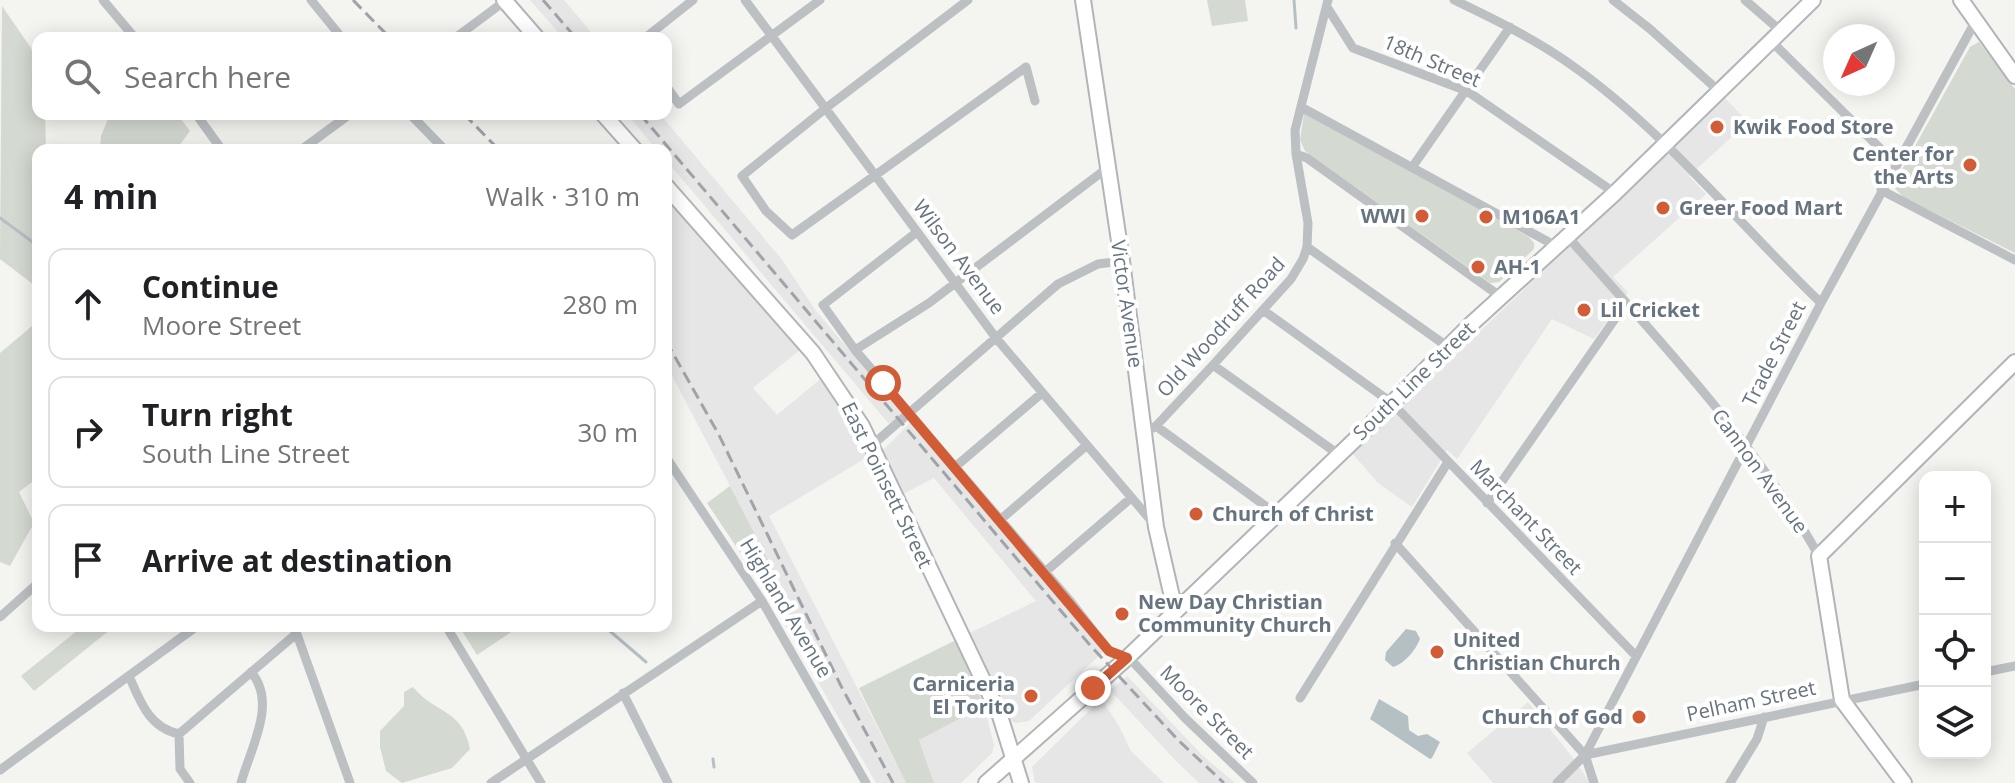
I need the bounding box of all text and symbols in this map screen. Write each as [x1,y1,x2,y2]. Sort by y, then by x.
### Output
north arrow [1823,24,1895,96]
street label: 18th Street [1379,28,1485,93]
search box [32,32,672,120]
icon: search [60,54,104,98]
text: Search here [124,56,291,97]
place label: Kwik Food Store [1733,113,1894,140]
marker: Kwik Food Store [1708,118,1726,136]
place label: Center for the Arts [1852,140,1954,190]
marker: Center for the Arts [1961,156,1979,174]
text: 4 min [64,173,158,219]
text: Walk · 310 m [486,178,640,214]
street label: Wilson Avenue [907,194,1011,320]
place label: Greer Food Mart [1679,194,1843,221]
marker: Greer Food Mart [1654,199,1672,217]
place label: WWI [1361,202,1406,229]
place label: M106A1 [1502,203,1580,230]
marker: WWI [1413,207,1431,225]
marker: M106A1 [1477,208,1495,226]
street label: Victor Avenue [1105,238,1150,370]
street label: Old Woodruff Road [1150,251,1291,402]
place label: AH-1 [1494,253,1541,280]
marker: AH-1 [1469,258,1487,276]
text: Continue [142,266,279,307]
icon: ahead [66,282,110,326]
text: 280 m [563,286,638,322]
place label: Lil Cricket [1600,296,1700,323]
street label: Trade Street [1735,296,1812,411]
marker: Lil Cricket [1575,301,1593,319]
text: Moore Street [142,307,301,343]
street label: South Line Street [1347,315,1481,446]
route start [865,365,901,401]
text: Turn right [142,394,293,435]
street label: East Poinsett Street [836,397,939,572]
street label: Cannon Avenue [1706,403,1815,538]
icon: right [66,410,110,454]
text: 30 m [577,414,638,450]
text: South Line Street [142,435,350,471]
street label: Marchant Street [1464,453,1588,580]
map controls [1919,471,1991,759]
button: + [1919,471,1991,543]
place label: Church of Christ [1212,500,1374,527]
marker: Church of Christ [1187,505,1205,523]
street label: Highland Avenue [734,533,839,683]
icon: arrive [66,538,110,582]
text: Arrive at destination [142,540,453,581]
button: − [1919,543,1991,615]
place label: New Day Christian Community Church [1138,588,1332,638]
marker: New Day Christian Community Church [1113,605,1131,623]
button: locate [1919,615,1991,687]
place label: United Christian Church [1453,626,1621,676]
marker: United Christian Church [1428,643,1446,661]
street label: Moore Street [1154,659,1260,765]
place label: Carniceria El Torito [912,670,1015,720]
route end [1075,670,1111,706]
street label: Pelham Street [1684,674,1818,727]
marker: Carniceria El Torito [1022,687,1040,705]
button: layers [1919,687,1991,759]
place label: Church of God [1481,703,1623,730]
marker: Church of God [1630,708,1648,726]

